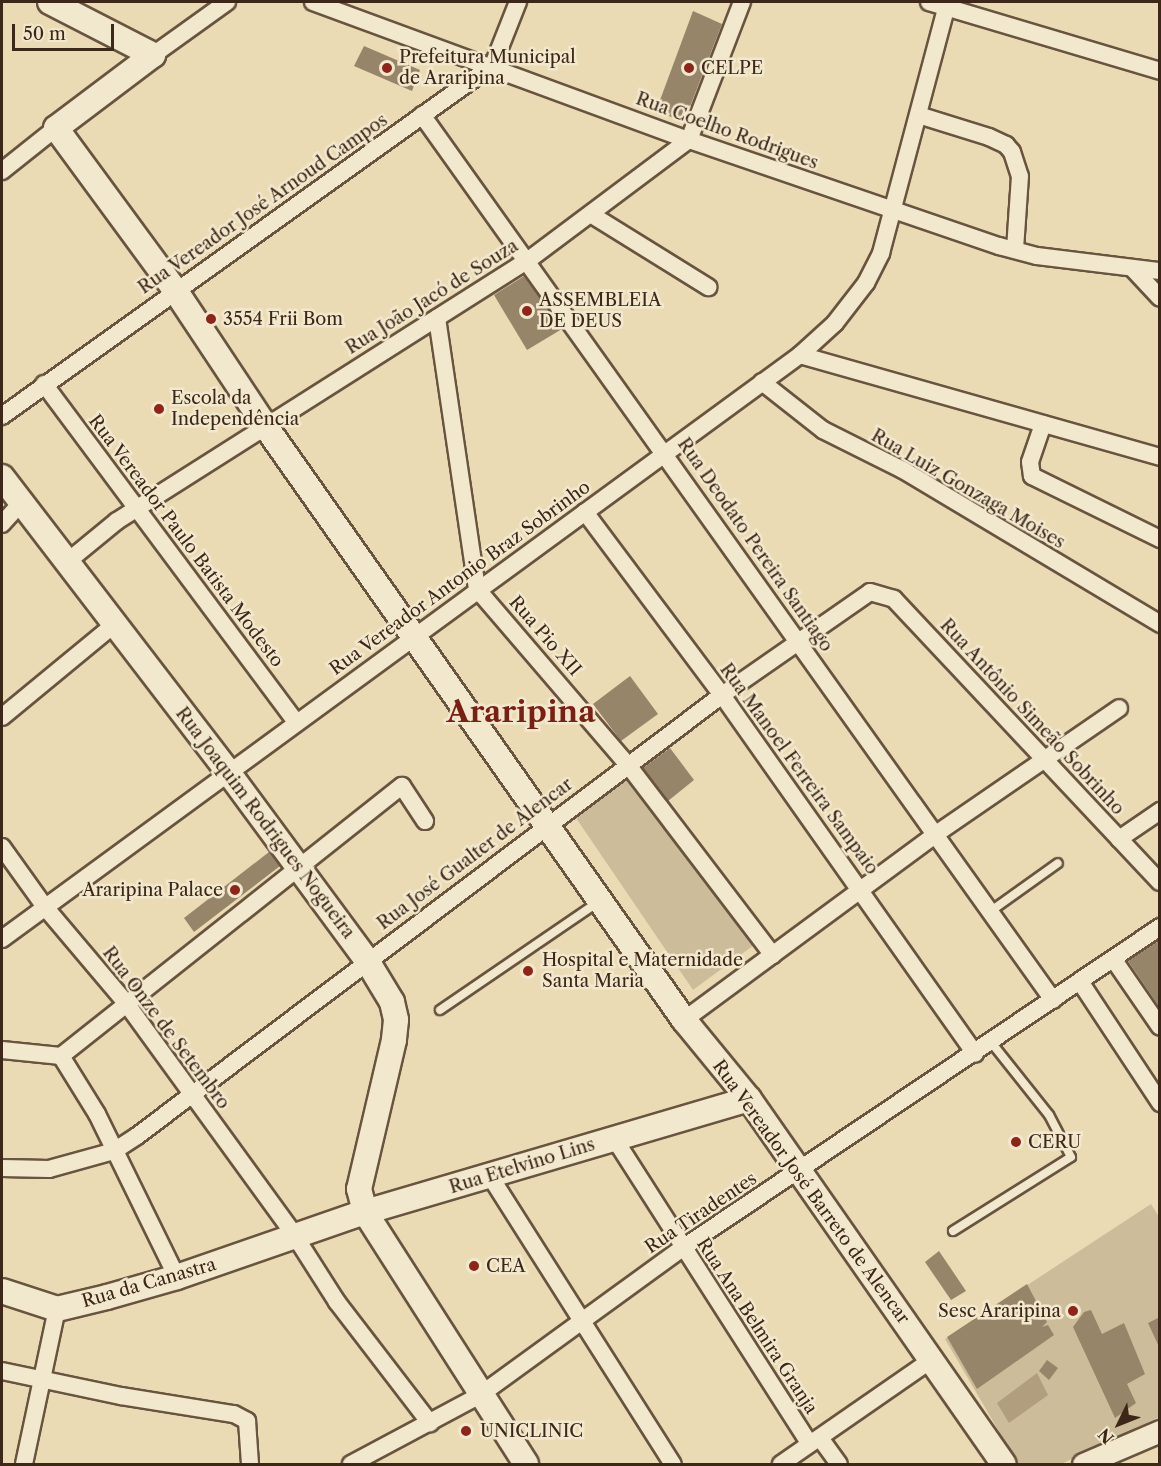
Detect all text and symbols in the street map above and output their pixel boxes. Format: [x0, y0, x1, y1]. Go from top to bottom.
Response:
scale bar [15, 12, 117, 50]
text: 50 m [23, 23, 66, 45]
place label: Prefeitura Municipal de Araripina [399, 47, 576, 90]
place label: CELPE [701, 57, 763, 79]
marker: Prefeitura Municipal de Araripina [380, 61, 394, 75]
marker: CELPE [682, 61, 696, 75]
street label: Rua Coelho Rodrigues [633, 88, 821, 174]
street label: Rua Vereador José Arnoud Campos [133, 109, 393, 299]
street label: Rua João Jacó de Souza [342, 235, 522, 359]
place label: ASSEMBLEIA DE DEUS [539, 290, 661, 332]
marker: ASSEMBLEIA DE DEUS [520, 304, 534, 318]
place label: 3554 Frii Bom [223, 308, 343, 330]
marker: 3554 Frii Bom [204, 312, 218, 326]
place label: Escola da Independência [171, 388, 299, 430]
marker: Escola da Independência [152, 402, 166, 416]
street label: Rua Vereador Paulo Batista Modesto [84, 410, 288, 672]
street label: Rua Luiz Gonzaga Moises [867, 425, 1069, 553]
street label: Rua Deodato Pereira Santiago [673, 434, 837, 656]
street label: Rua Vereador Antonio Braz Sobrinho [325, 476, 595, 680]
street label: Rua Pio XII [504, 591, 586, 681]
street label: Rua Antônio Simeão Sobrinho [935, 614, 1129, 820]
street label: Rua Manoel Ferreira Sampaio [715, 659, 883, 879]
district label: Araripina [446, 694, 596, 730]
street label: Rua Joaquim Rodrigues Nogueira [171, 703, 359, 943]
street label: Rua José Gualter de Alencar [373, 773, 577, 935]
place label: Araripina Palace [82, 879, 223, 901]
marker: Araripina Palace [228, 883, 242, 897]
street label: Rua Onze de Setembro [98, 942, 234, 1114]
place label: Hospital e Maternidade Santa Maria [542, 950, 743, 992]
marker: Hospital e Maternidade Santa Maria [519, 962, 537, 980]
street label: Rua Vereador José Barreto de Alencar [707, 1055, 915, 1329]
place label: CERU [1028, 1131, 1081, 1153]
street label: Rua Etelvino Lins [447, 1134, 597, 1198]
marker: CERU [1009, 1135, 1023, 1149]
street label: Rua Tiradentes [641, 1167, 761, 1259]
street label: Rua Ana Belmira Granja [692, 1233, 822, 1419]
street label: Rua da Canastra [79, 1253, 219, 1313]
place label: CEA [486, 1255, 526, 1277]
marker: CEA [467, 1259, 481, 1273]
place label: Sesc Araripina [937, 1300, 1061, 1322]
marker: Sesc Araripina [1066, 1304, 1080, 1318]
north arrow [1089, 1394, 1149, 1454]
place label: UNICLINIC [480, 1420, 583, 1442]
marker: UNICLINIC [457, 1422, 475, 1440]
text: N [1094, 1424, 1118, 1448]

